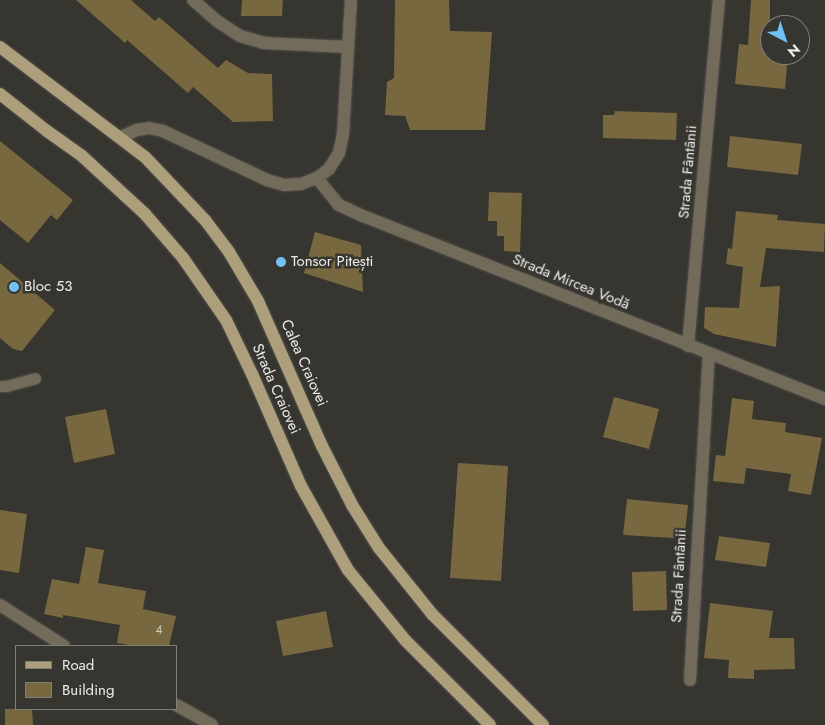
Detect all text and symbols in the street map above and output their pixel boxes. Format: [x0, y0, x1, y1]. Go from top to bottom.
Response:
north arrow [760, 15, 810, 65]
text: N [783, 39, 805, 62]
street label: Strada Fântânii [675, 125, 701, 219]
street label: Strada Mircea Vodă [510, 250, 632, 314]
place label: Tonsor Pitești [291, 253, 373, 271]
marker: Tonsor Pitești [275, 256, 287, 268]
place label: Bloc 53 [24, 278, 72, 296]
marker: Bloc 53 [8, 281, 20, 293]
street label: Calea Craiovei [277, 317, 331, 409]
street label: Strada Craiovei [248, 341, 304, 437]
street label: Strada Fântânii [668, 529, 690, 623]
house number: 4 [156, 624, 162, 638]
legend [15, 645, 178, 710]
text: Road [62, 654, 94, 676]
text: Building [62, 679, 114, 701]

